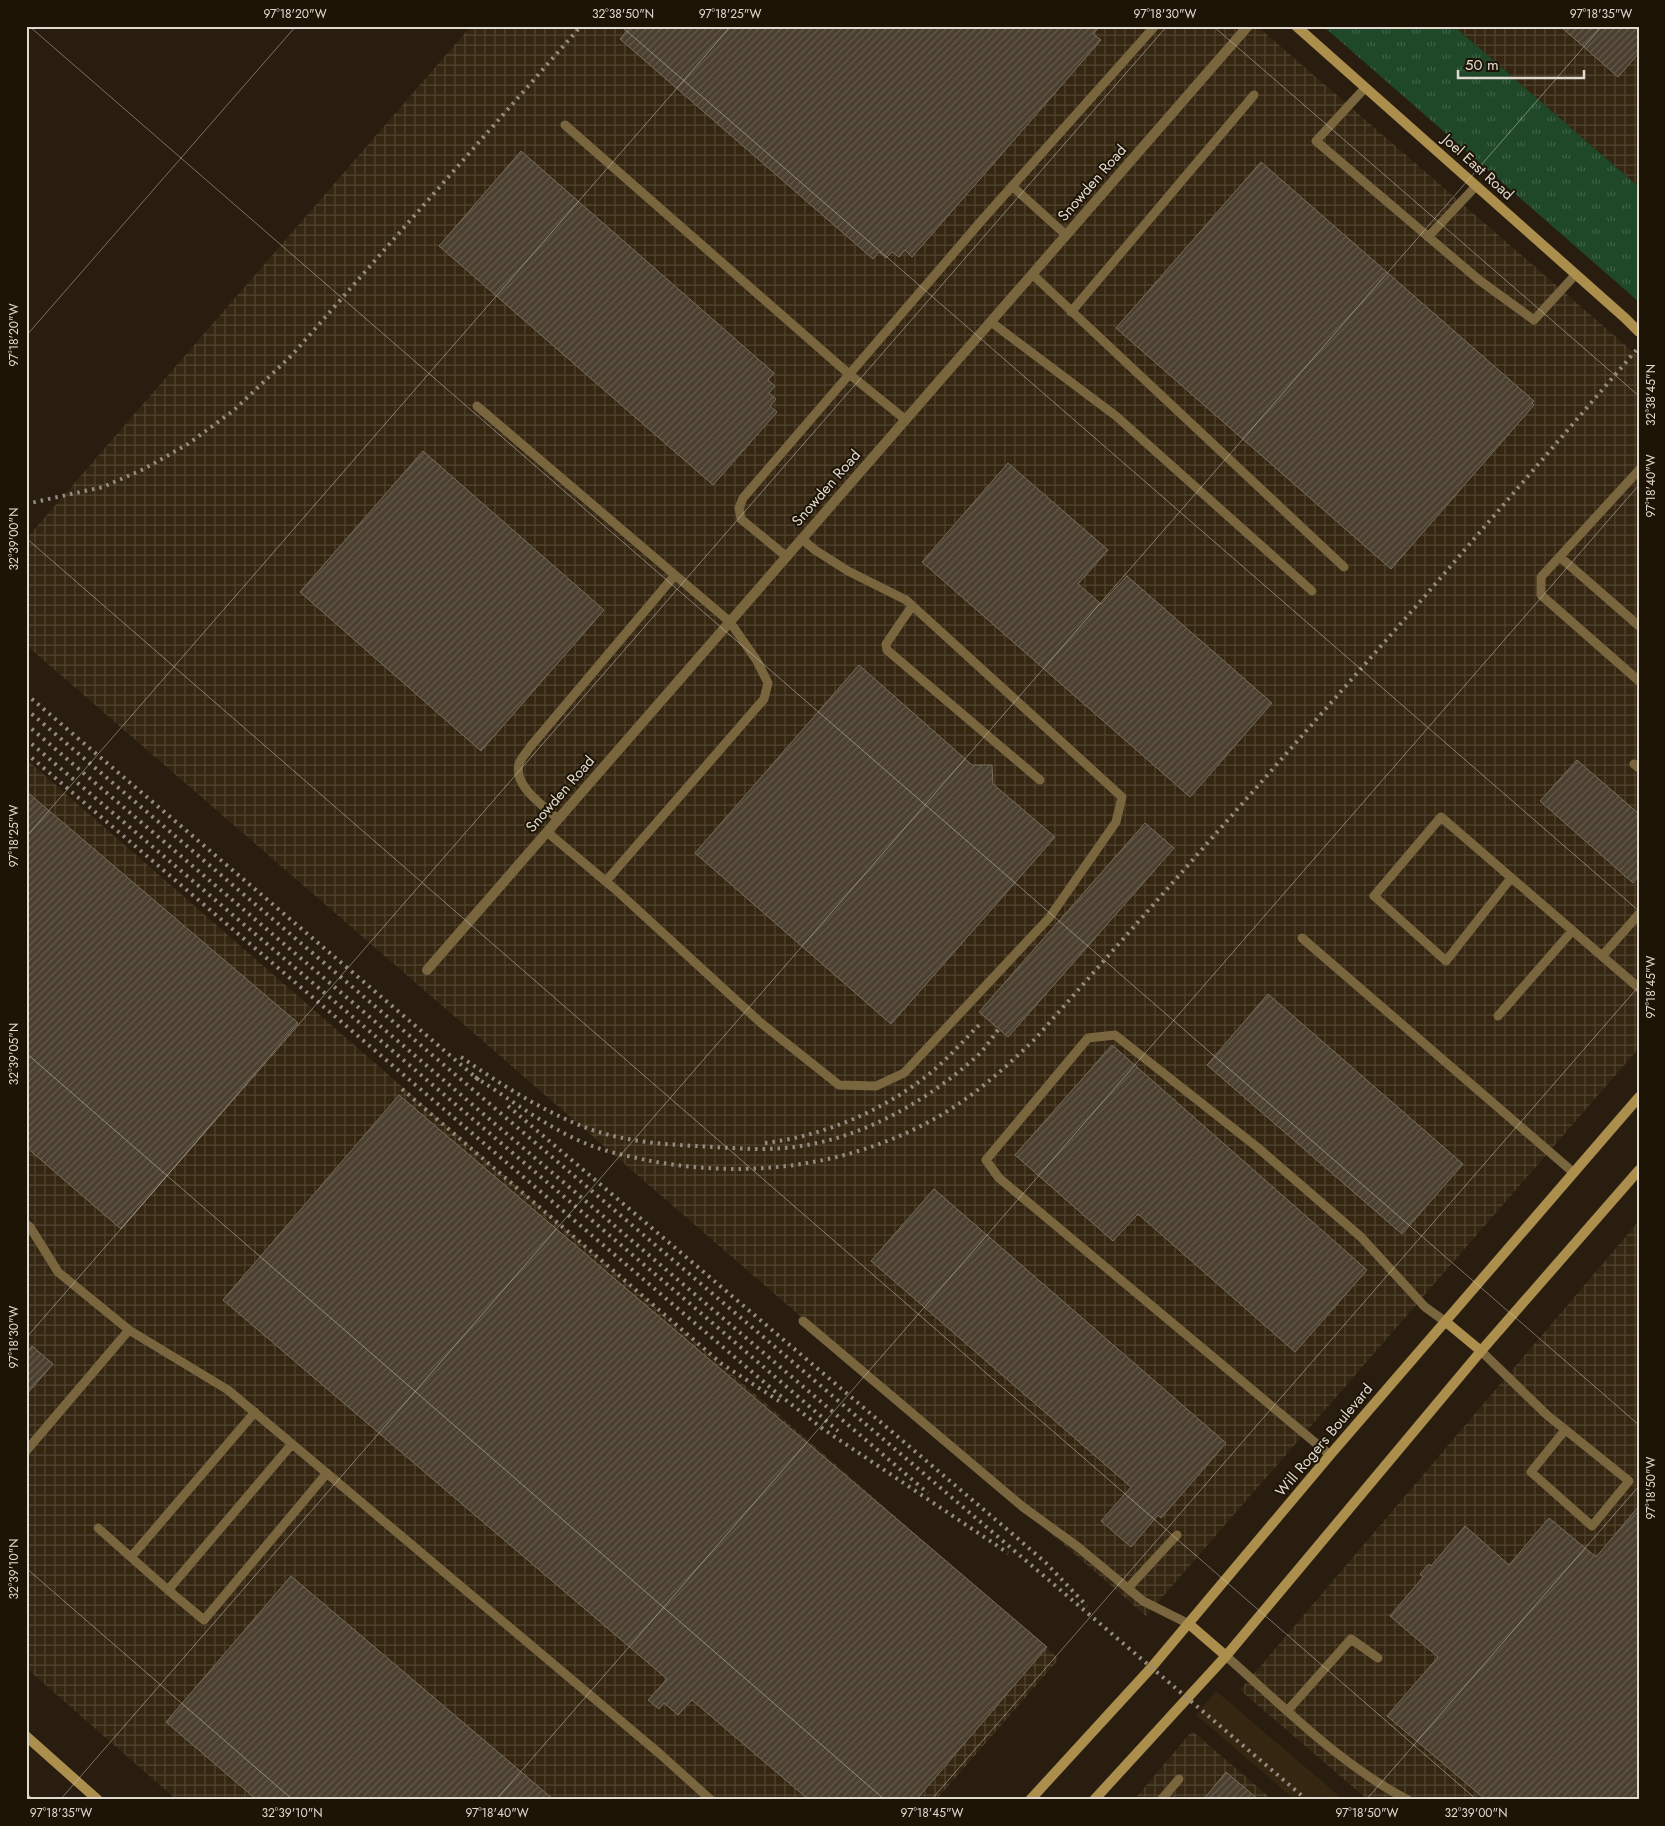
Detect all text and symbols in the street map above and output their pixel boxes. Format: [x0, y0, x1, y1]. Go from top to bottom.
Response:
text: 97°18'20"W [263, 5, 327, 23]
text: 32°38'50"N [592, 5, 654, 23]
text: 97°18'25"W [699, 5, 761, 23]
text: 97°18'30"W [1134, 5, 1197, 23]
text: 97°18'35"W [1570, 5, 1632, 23]
scale bar [1458, 48, 1584, 80]
text: 50 m [1465, 54, 1499, 76]
street label: Joel East Road [1436, 128, 1519, 205]
street label: Snowden Road [1052, 140, 1132, 226]
text: 97°18'20"W [5, 303, 23, 367]
text: 32°38'45"N [1642, 364, 1660, 426]
street label: Snowden Road [786, 445, 866, 531]
text: 97°18'40"W [1642, 454, 1660, 518]
text: 32°39'00"N [5, 508, 23, 570]
street label: Snowden Road [520, 751, 600, 837]
text: 97°18'25"W [5, 805, 23, 867]
text: 97°18'45"W [1642, 955, 1660, 1018]
text: 32°39'05"N [5, 1023, 23, 1085]
text: 97°18'30"W [5, 1305, 23, 1368]
street label: Will Rogers Boulevard [1270, 1379, 1378, 1501]
text: 97°18'50"W [1642, 1456, 1660, 1520]
text: 32°39'10"N [5, 1538, 23, 1600]
text: 97°18'35"W [30, 1804, 92, 1822]
text: 32°39'10"N [261, 1804, 323, 1822]
text: 97°18'40"W [465, 1804, 529, 1822]
text: 97°18'45"W [901, 1804, 964, 1822]
text: 97°18'50"W [1336, 1804, 1399, 1822]
text: 32°39'00"N [1445, 1804, 1507, 1822]

